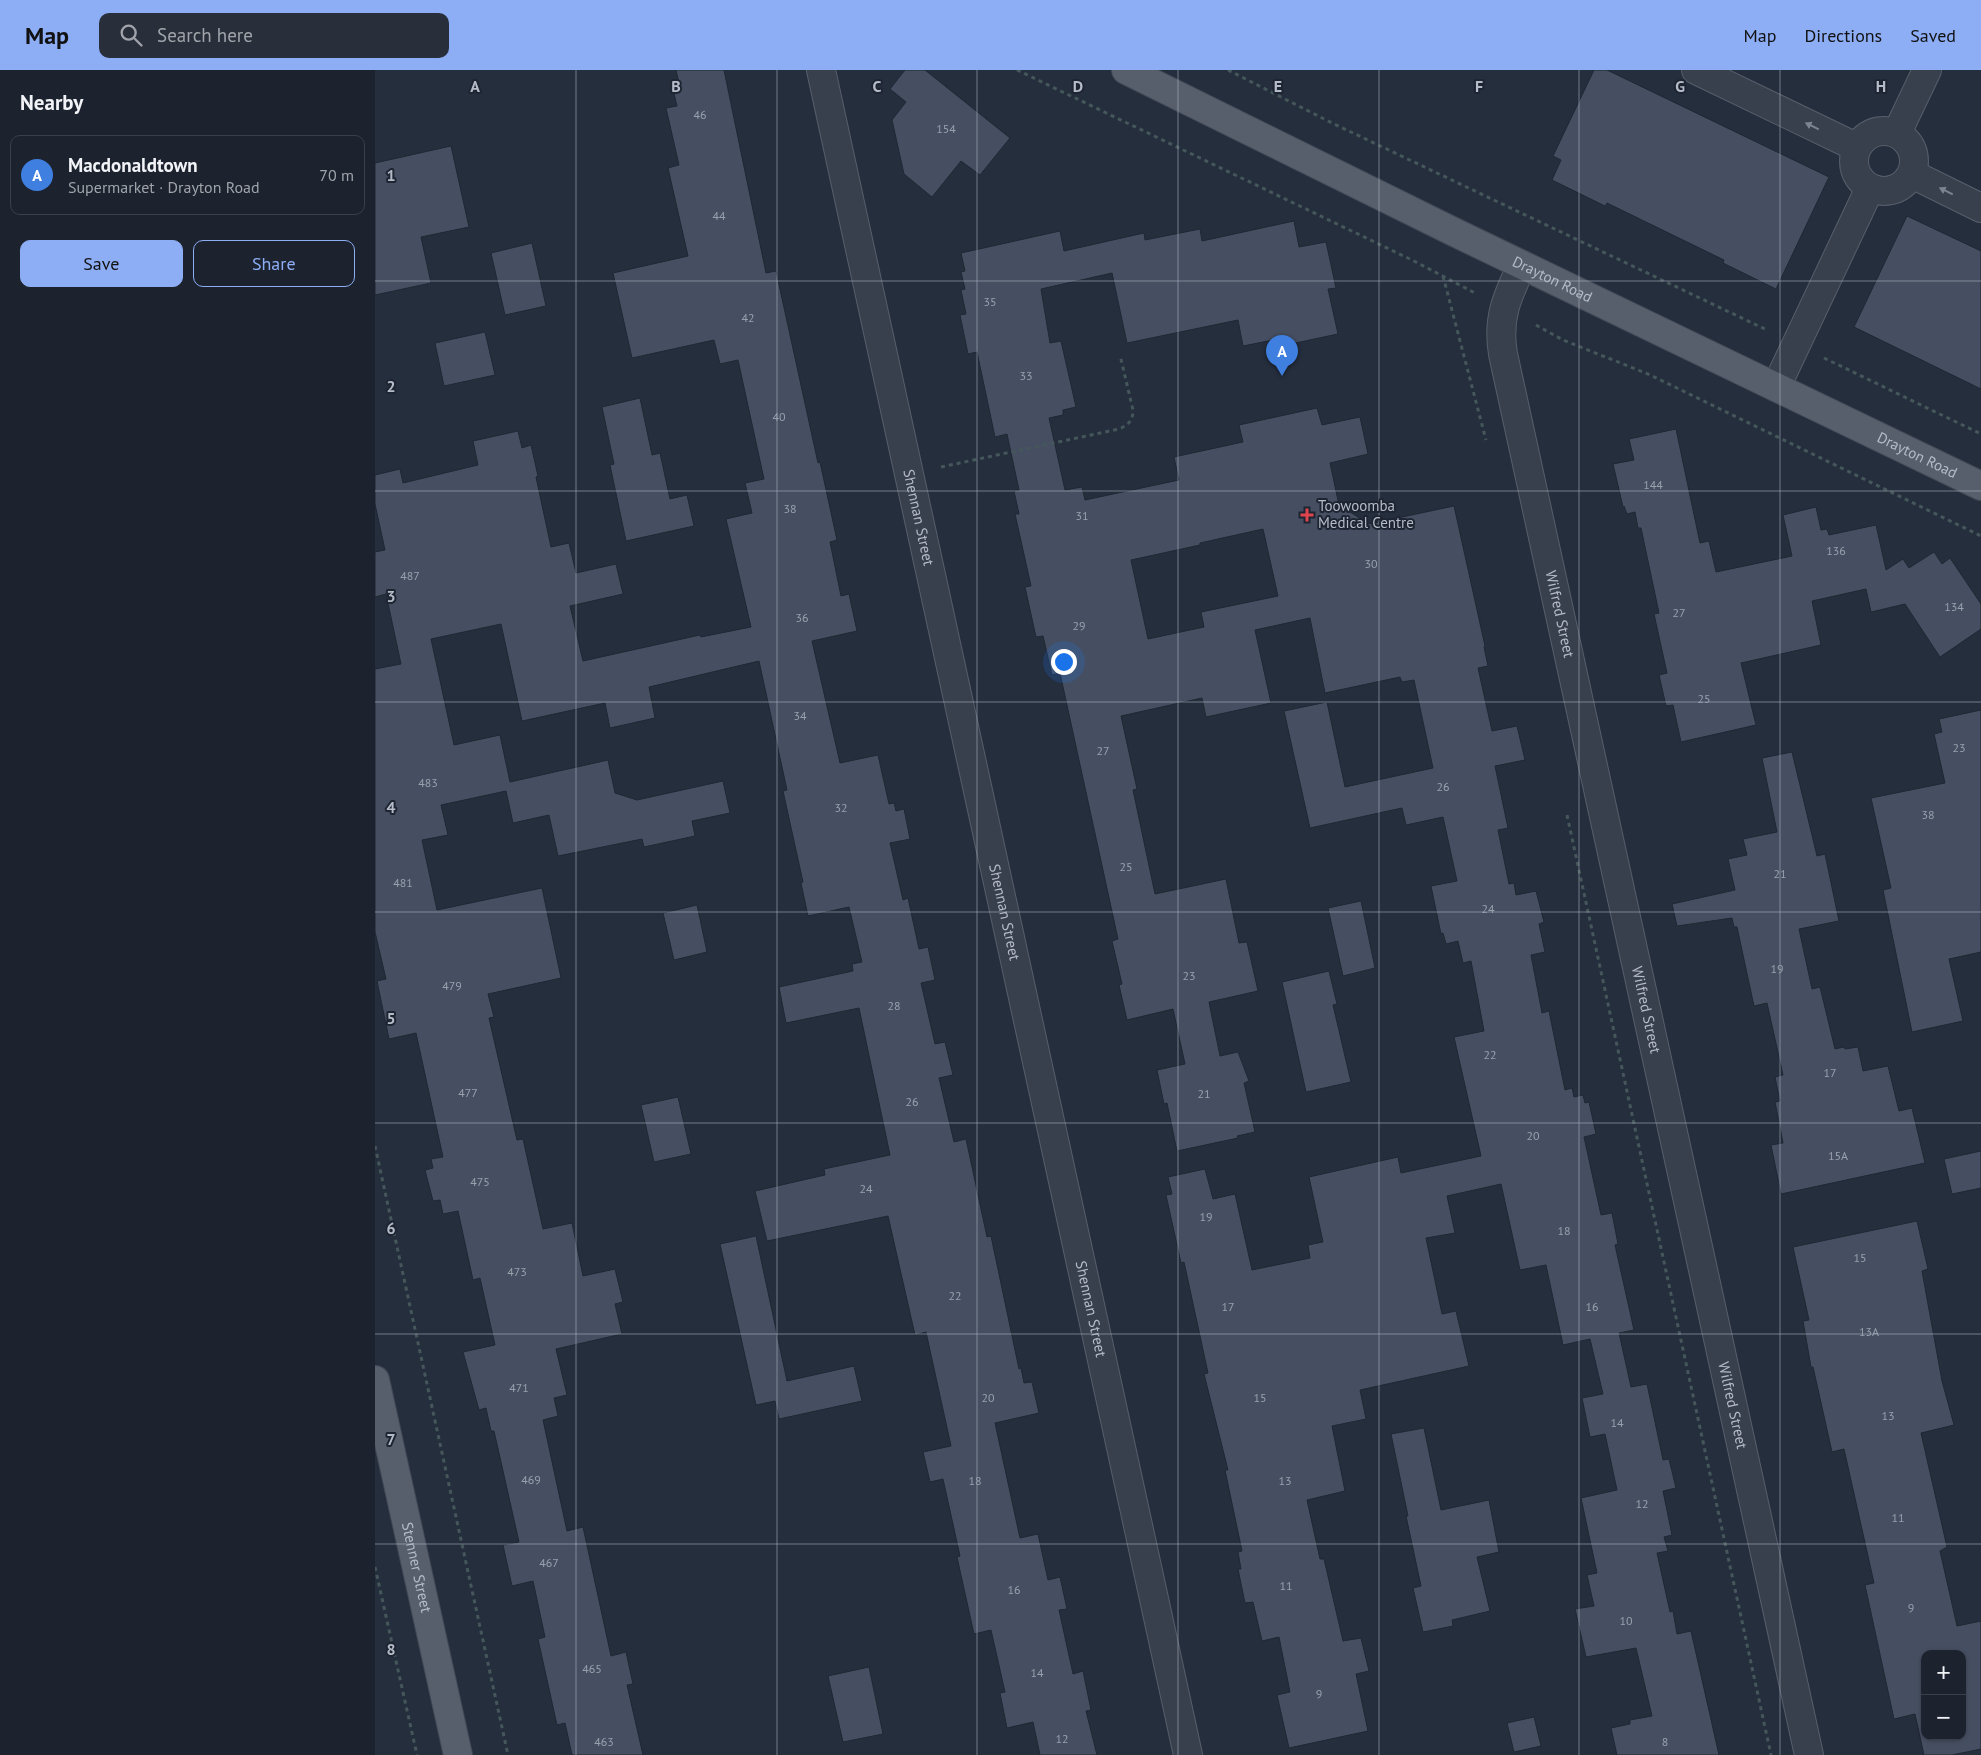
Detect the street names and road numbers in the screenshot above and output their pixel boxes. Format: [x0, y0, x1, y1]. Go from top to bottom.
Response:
street label: Drayton Road [1510, 252, 1596, 306]
street label: Drayton Road [1874, 427, 1960, 482]
street label: Shennan Street [899, 467, 939, 567]
street label: Wilfred Street [1542, 569, 1579, 659]
street label: Shennan Street [985, 862, 1025, 962]
street label: Wilfred Street [1628, 964, 1665, 1055]
street label: Shennan Street [1072, 1259, 1111, 1359]
street label: Wilfred Street [1714, 1360, 1752, 1451]
street label: Stenner Street [398, 1520, 436, 1614]

